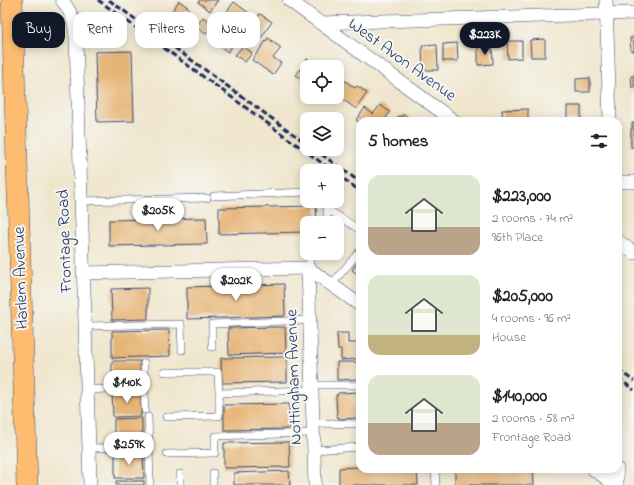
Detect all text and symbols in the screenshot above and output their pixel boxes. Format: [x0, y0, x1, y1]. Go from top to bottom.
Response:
chip: Buy [12, 12, 65, 48]
chip: Rent [73, 12, 127, 48]
chip: Filters [135, 12, 199, 48]
chip: New [207, 12, 260, 48]
street label: West Avon Avenue [343, 12, 462, 108]
pin: $223K [457, 22, 513, 56]
text: $223K [469, 25, 501, 44]
map controls [300, 60, 344, 260]
button: locate [300, 60, 344, 104]
button: layers [300, 112, 344, 156]
text: 5 homes [368, 129, 428, 154]
icon: filters [588, 130, 610, 152]
button: + [300, 164, 344, 208]
text: $223,000 [492, 184, 551, 209]
street label: Frontage Road [51, 188, 81, 294]
icon: home [400, 191, 448, 239]
pin: $205K [130, 198, 186, 232]
text: $205K [141, 201, 175, 220]
text: 2 rooms · 74 m² [492, 209, 573, 228]
button: − [300, 216, 344, 260]
street label: Harlem Avenue [7, 226, 35, 330]
text: 96th Place [492, 228, 543, 247]
pin: $202K [208, 268, 264, 302]
text: $202K [220, 271, 252, 290]
text: $205,000 [492, 284, 553, 309]
icon: home [400, 291, 448, 339]
street label: Nottingham Avenue [279, 308, 311, 445]
text: 4 rooms · 96 m² [492, 309, 571, 328]
text: House [492, 328, 526, 347]
pin: $140K [99, 370, 155, 404]
text: $140K [112, 373, 142, 392]
text: $140,000 [492, 384, 547, 409]
icon: home [400, 391, 448, 439]
text: 2 rooms · 58 m² [492, 409, 575, 428]
text: Frontage Road [492, 428, 571, 447]
pin: $259K [101, 432, 157, 466]
text: $259K [113, 435, 145, 454]

